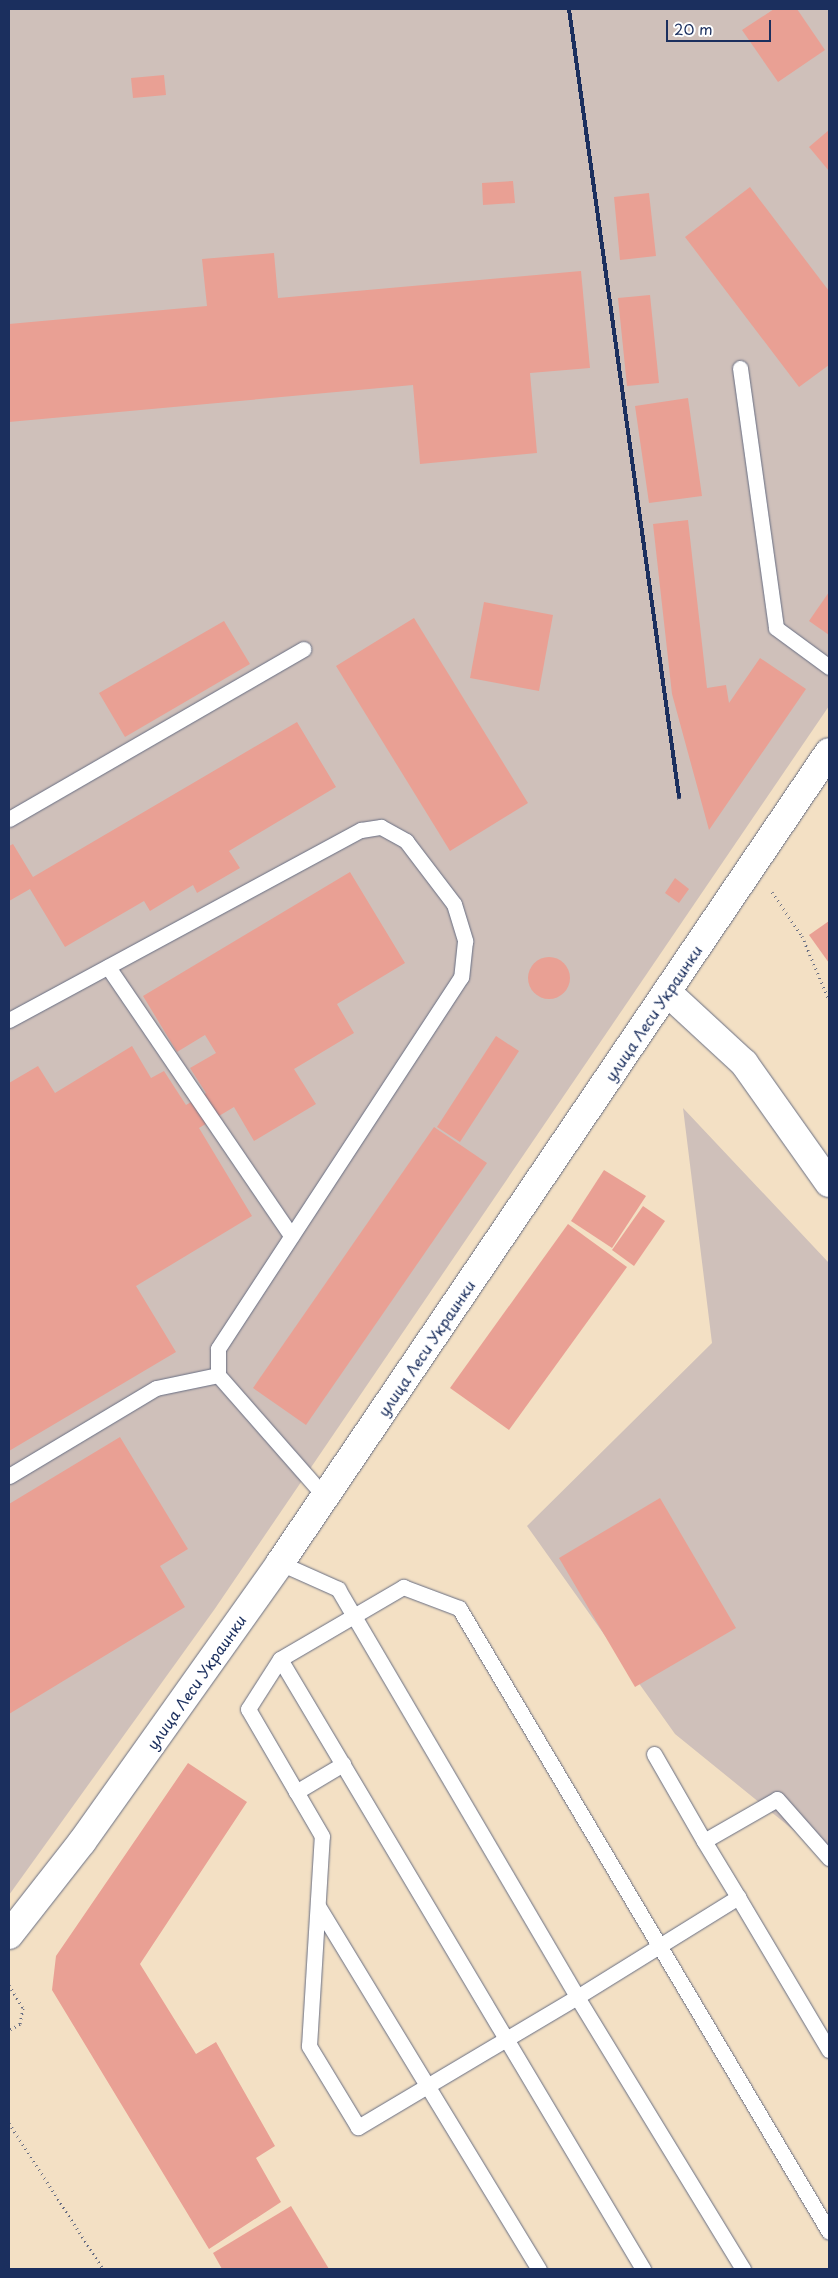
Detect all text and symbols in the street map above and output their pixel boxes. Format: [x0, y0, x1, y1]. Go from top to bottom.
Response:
scale bar [668, 10, 773, 42]
text: 20 m [674, 17, 713, 40]
street label: улица Леси Украинки [600, 941, 706, 1085]
street label: улица Леси Украинки [373, 1276, 479, 1420]
street label: улица Леси Украинки [142, 1610, 250, 1754]

